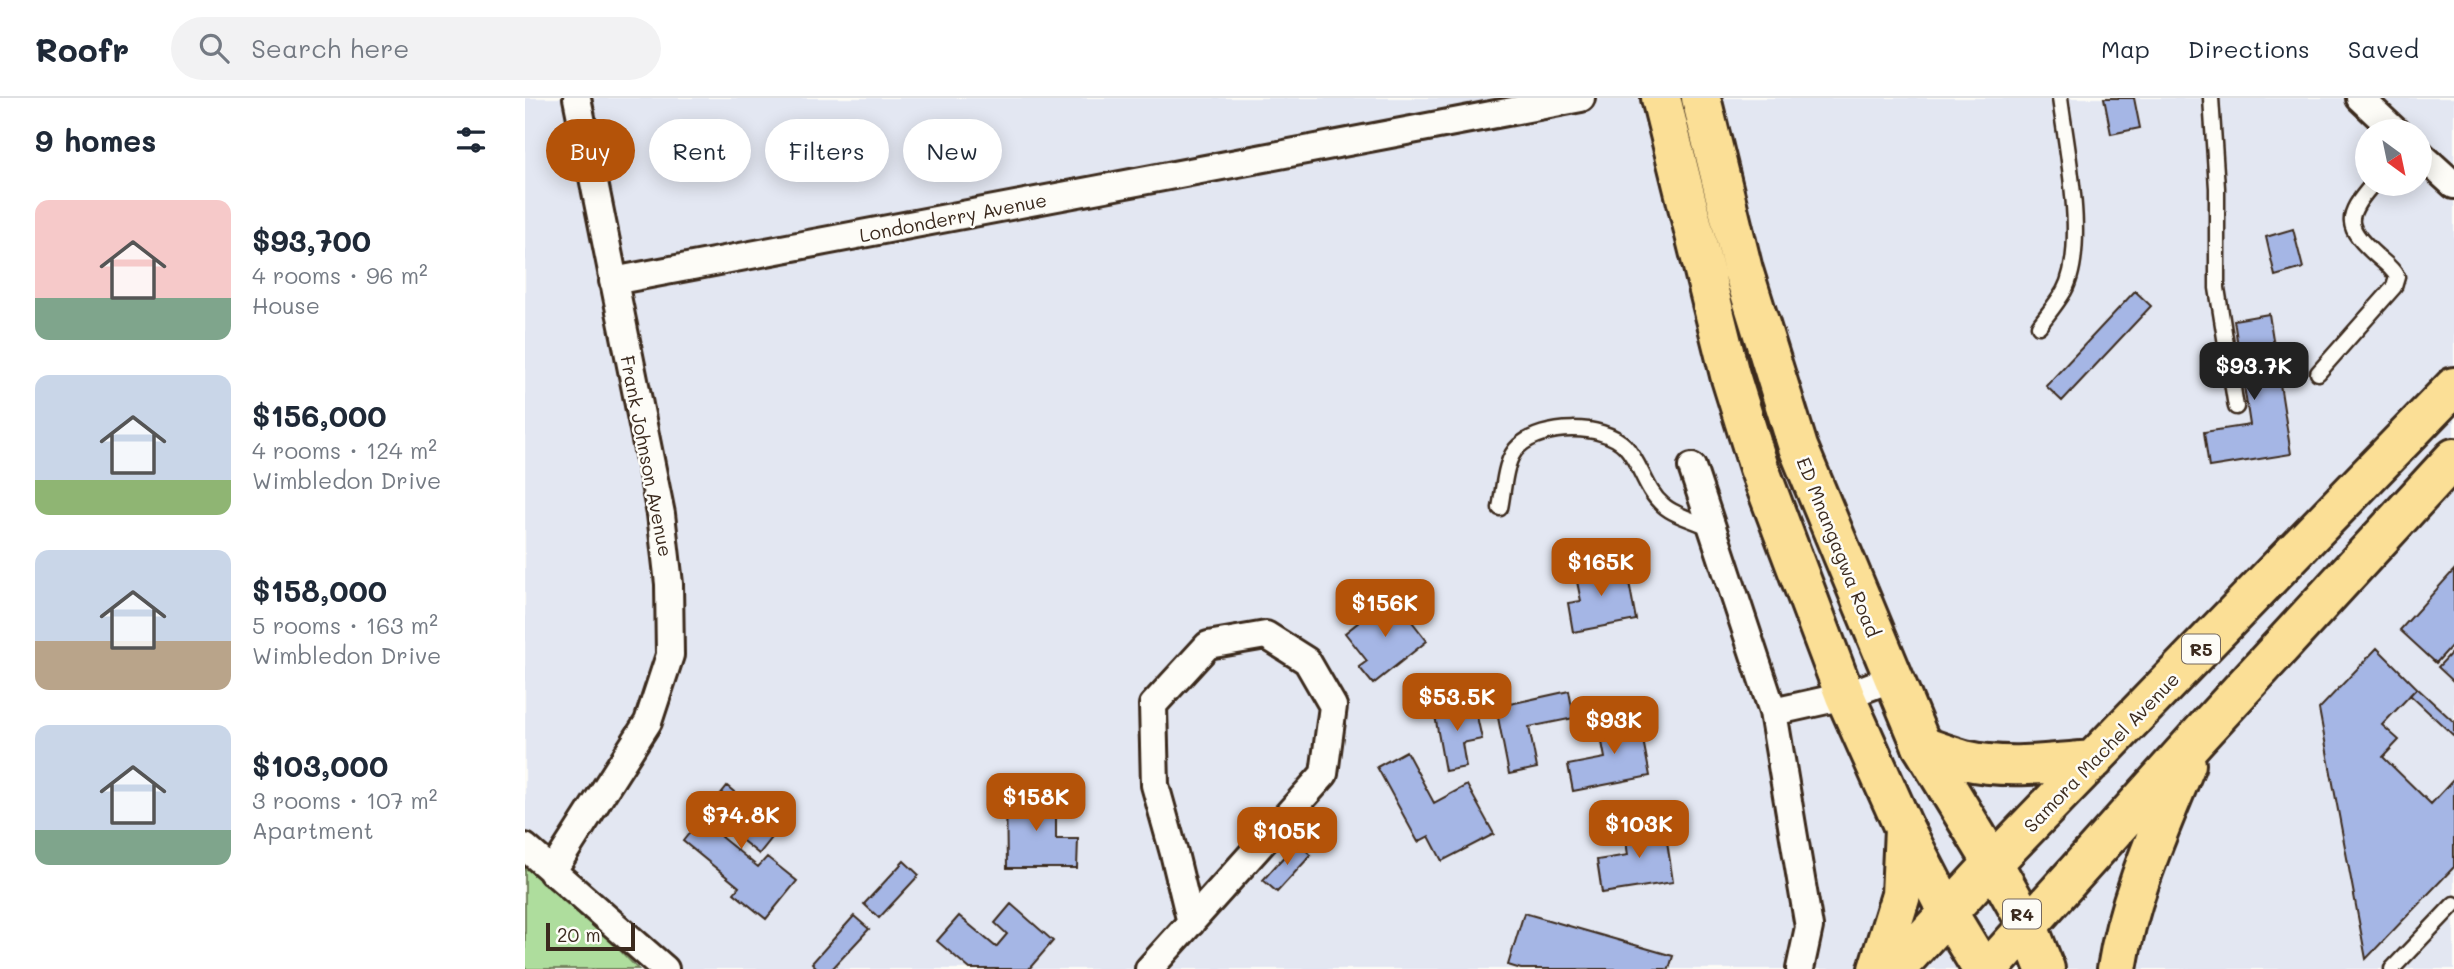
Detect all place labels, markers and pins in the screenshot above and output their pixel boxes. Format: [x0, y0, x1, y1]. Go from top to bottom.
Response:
pin: $93.7K [2197, 342, 2311, 402]
pin: $165K [1552, 538, 1650, 598]
pin: $156K [1336, 580, 1434, 639]
pin: $53.5K [1400, 674, 1514, 733]
pin: $93K [1573, 696, 1655, 756]
pin: $158K [987, 774, 1085, 833]
pin: $74.8K [684, 792, 798, 851]
pin: $103K [1590, 800, 1688, 860]
pin: $105K [1238, 808, 1336, 867]

